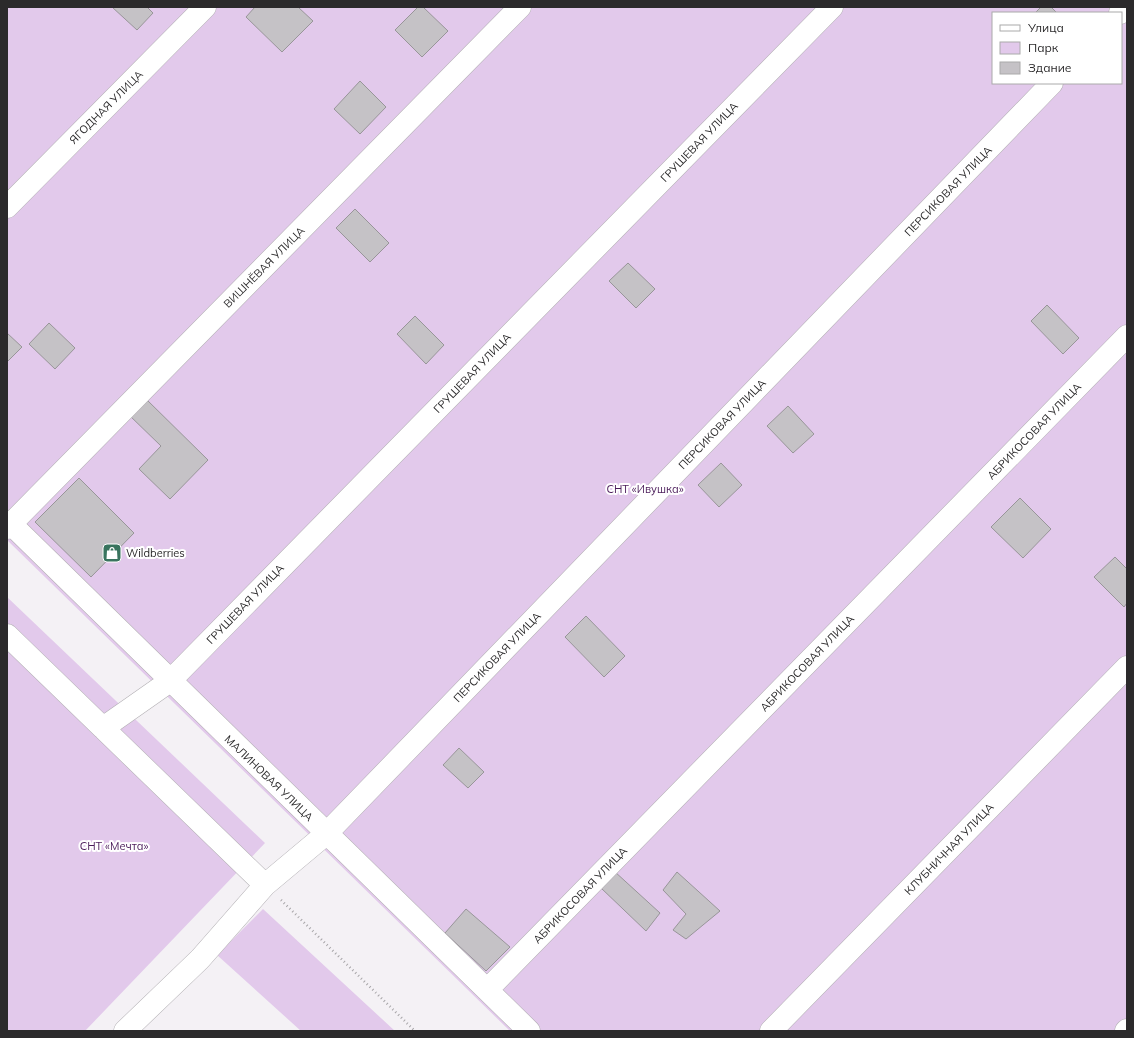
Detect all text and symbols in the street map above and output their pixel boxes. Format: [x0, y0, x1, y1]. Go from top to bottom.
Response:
legend [992, 12, 1122, 84]
text: Улица [1027, 20, 1064, 35]
text: Парк [1028, 40, 1059, 55]
text: Здание [1028, 60, 1072, 75]
street label: ЯГОДНАЯ УЛИЦА [66, 67, 146, 147]
street label: ГРУШЕВАЯ УЛИЦА [657, 99, 741, 185]
street label: ПЕРСИКОВАЯ УЛИЦА [901, 143, 995, 239]
street label: ВИШНЁВАЯ УЛИЦА [220, 223, 308, 311]
street label: ГРУШЕВАЯ УЛИЦА [430, 330, 514, 416]
street label: ПЕРСИКОВАЯ УЛИЦА [675, 376, 769, 472]
street label: АБРИКОСОВАЯ УЛИЦА [984, 380, 1084, 482]
park label: СНТ «Ивушка» [606, 482, 684, 496]
shop icon: Wildberries [101, 542, 123, 564]
place label: Wildberries [126, 546, 185, 560]
street label: ГРУШЕВАЯ УЛИЦА [203, 561, 287, 647]
street label: ПЕРСИКОВАЯ УЛИЦА [450, 609, 544, 705]
street label: АБРИКОСОВАЯ УЛИЦА [757, 612, 857, 714]
street label: МАЛИНОВАЯ УЛИЦА [222, 732, 316, 824]
street label: КЛУБНИЧНАЯ УЛИЦА [901, 800, 997, 898]
park label: СНТ «Мечта» [80, 839, 148, 853]
street label: АБРИКОСОВАЯ УЛИЦА [530, 844, 630, 946]

